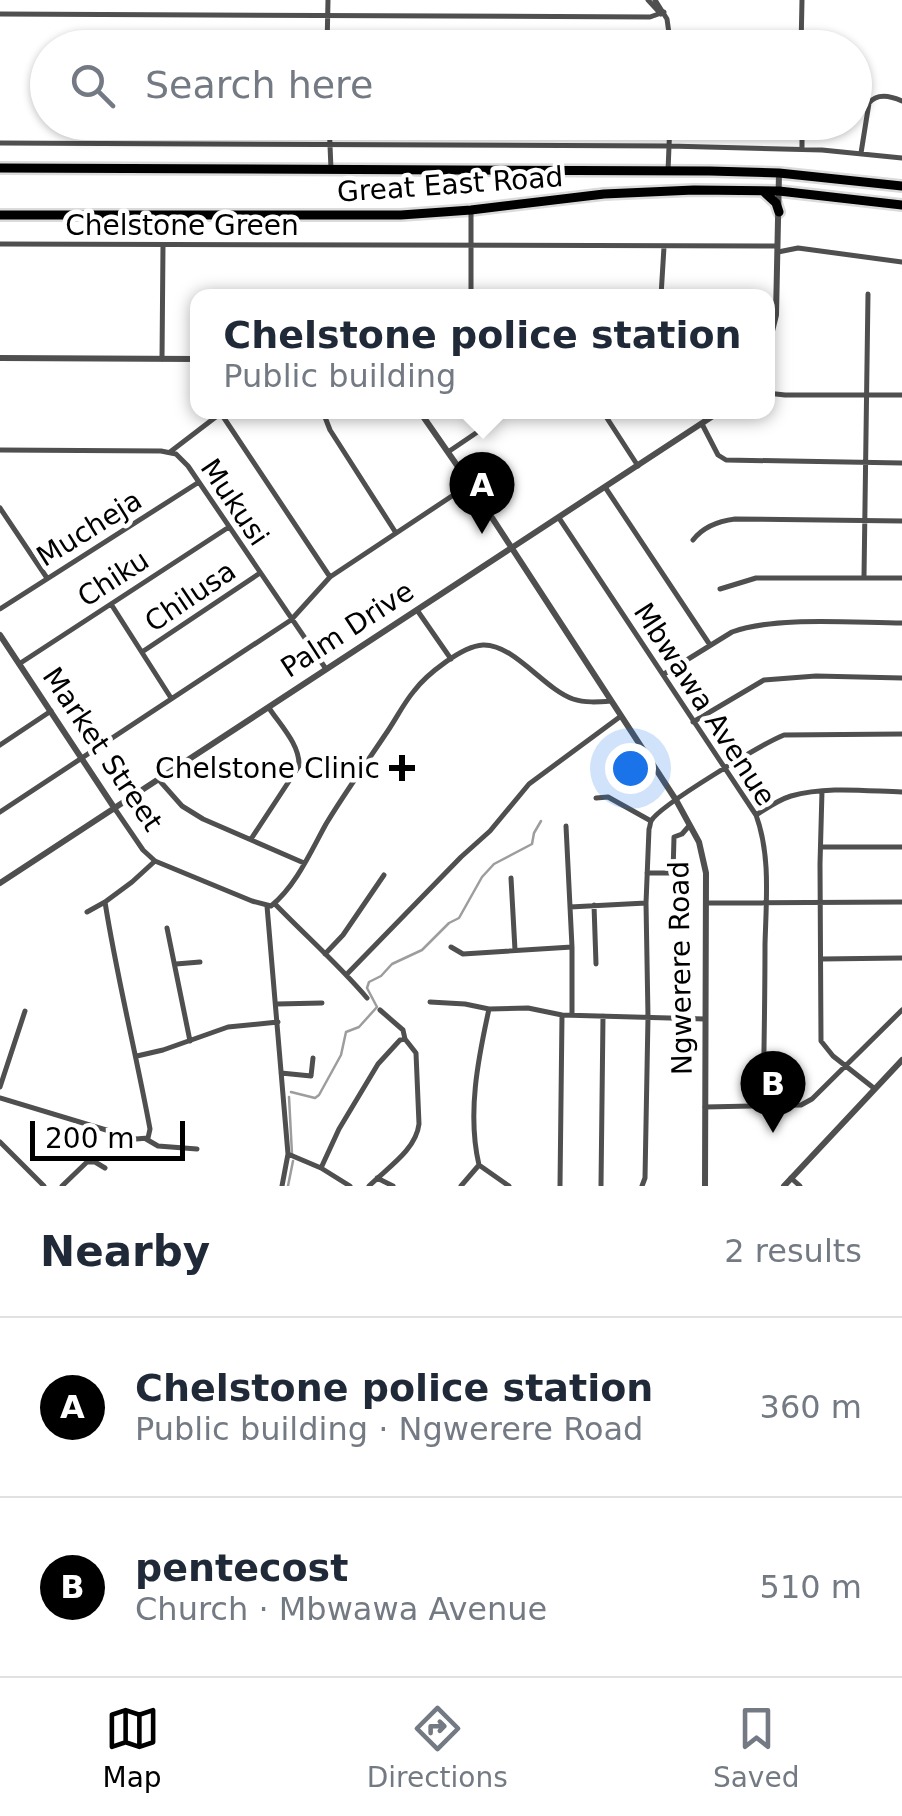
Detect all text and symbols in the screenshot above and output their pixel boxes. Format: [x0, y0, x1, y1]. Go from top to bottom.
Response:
search box [30, 30, 872, 140]
icon: search [65, 58, 120, 113]
text: Search here [145, 63, 373, 107]
street label: Great East Road [336, 160, 564, 209]
street label: Chelstone Green [65, 209, 299, 242]
popup [190, 289, 775, 419]
text: Chelstone police station [223, 313, 742, 357]
text: Public building [223, 357, 456, 395]
pin: A [450, 452, 514, 534]
street label: Mukusi [194, 453, 275, 552]
street label: Mucheja [31, 483, 148, 573]
street label: Chiku [71, 543, 155, 614]
street label: Chilusa [139, 554, 242, 639]
street label: Palm Drive [275, 574, 420, 684]
street label: Mbwawa Avenue [627, 597, 782, 812]
street label: Market Street [36, 661, 169, 837]
your location [605, 743, 656, 794]
place label: Chelstone Clinic [155, 752, 380, 785]
marker: Chelstone Clinic [389, 755, 415, 781]
street label: Ngwerere Road [662, 861, 699, 1075]
pin: B [740, 1050, 806, 1133]
scale bar [30, 1116, 185, 1160]
text: 200 m [45, 1122, 135, 1155]
text: Nearby [40, 1227, 210, 1276]
text: 2 results [724, 1232, 862, 1270]
text: Chelstone police station [135, 1366, 653, 1410]
text: A [60, 1388, 85, 1426]
text: 360 m [760, 1388, 862, 1426]
text: Public building · Ngwerere Road [135, 1410, 643, 1448]
text: pentecost [135, 1546, 348, 1590]
text: B [60, 1568, 85, 1606]
text: 510 m [760, 1568, 862, 1606]
text: Church · Mbwawa Avenue [135, 1590, 547, 1628]
tab: Map [103, 1701, 162, 1794]
tab: Directions [367, 1701, 508, 1794]
tab: Saved [713, 1701, 799, 1794]

